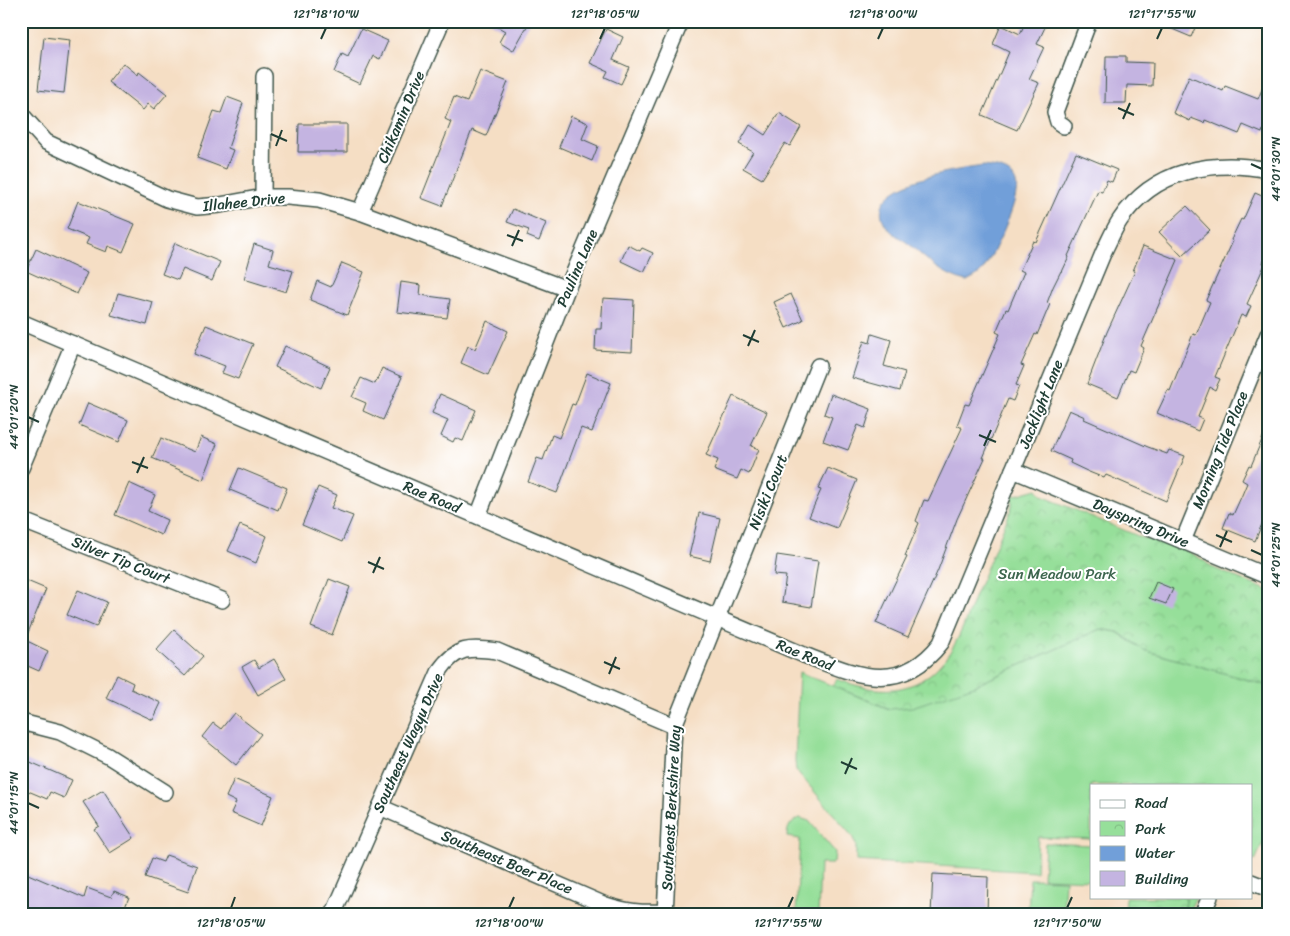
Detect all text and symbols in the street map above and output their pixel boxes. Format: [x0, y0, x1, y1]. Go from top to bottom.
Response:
text: 121°18'10"W [293, 3, 360, 25]
text: 121°18'05"W [571, 3, 640, 25]
text: 121°18'00"W [849, 3, 918, 25]
text: 121°17'55"W [1128, 3, 1197, 25]
street label: Chikamin Drive [370, 66, 432, 167]
text: 44°01'30"N [1265, 136, 1287, 201]
street label: Illahee Drive [201, 185, 287, 219]
street label: Paulina Lane [549, 225, 605, 311]
street label: Jacklight Lane [1011, 355, 1071, 453]
text: 44°01'20"N [3, 384, 25, 450]
street label: Morning Tide Place [1184, 387, 1256, 513]
street label: Nisiki Court [741, 450, 795, 534]
street label: Rae Road [399, 473, 466, 521]
street label: Dayspring Drive [1089, 491, 1194, 555]
text: 44°01'25"N [1265, 522, 1287, 587]
street label: Silver Tip Court [68, 528, 175, 592]
park label: Sun Meadow Park [998, 561, 1116, 587]
street label: Rae Road [772, 632, 839, 679]
street label: Southeast Wagyu Drive [365, 668, 451, 817]
street label: Southeast Berkshire Way [654, 724, 688, 891]
text: 44°01'15"N [3, 771, 25, 835]
legend [1090, 784, 1252, 898]
text: Road [1135, 790, 1168, 816]
text: Park [1135, 816, 1166, 842]
street label: Southeast Boer Place [437, 822, 577, 902]
text: Water [1135, 840, 1175, 866]
text: Building [1135, 866, 1189, 892]
text: 121°18'05"W [197, 912, 266, 934]
text: 121°18'00"W [475, 912, 544, 934]
text: 121°17'55"W [754, 912, 823, 934]
text: 121°17'50"W [1033, 912, 1102, 934]

